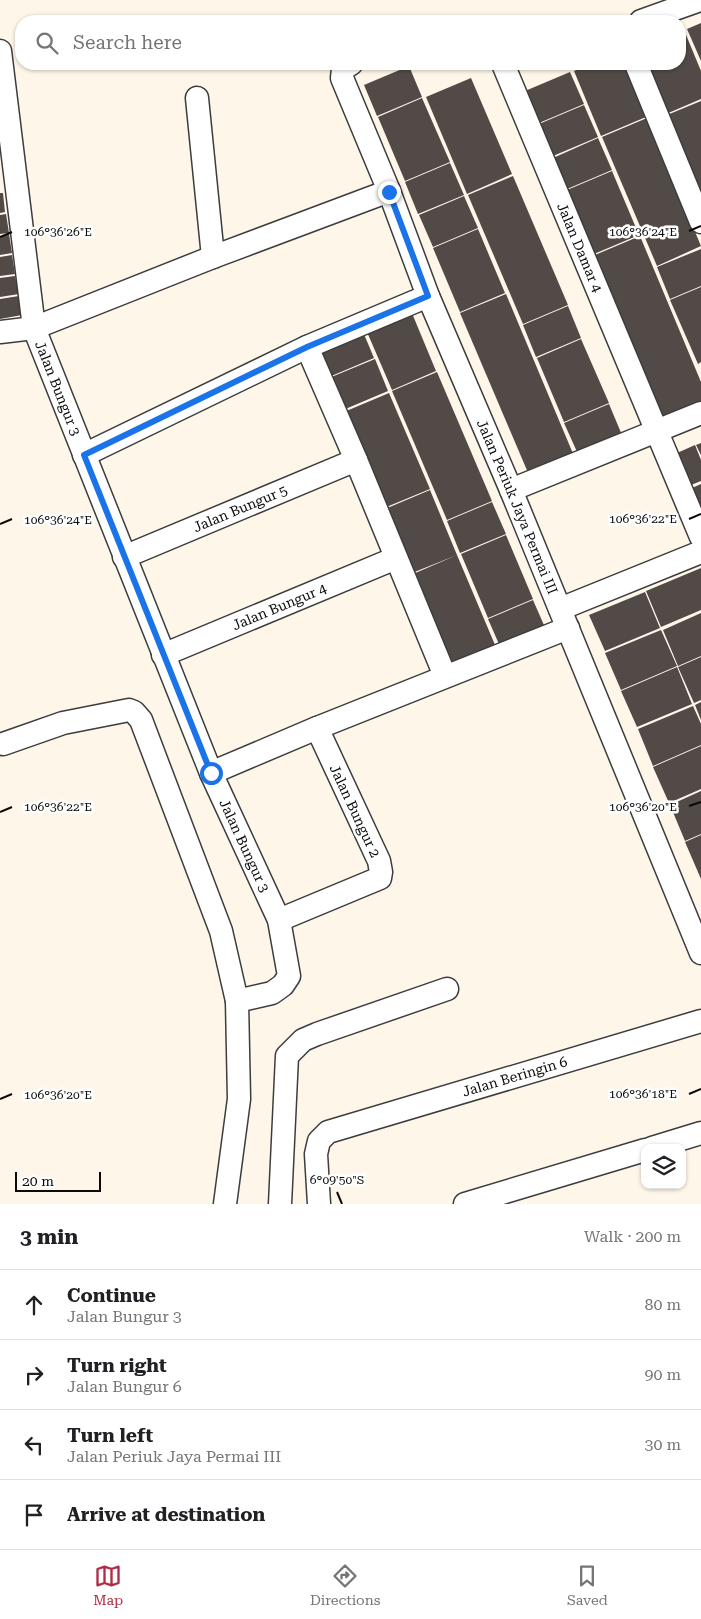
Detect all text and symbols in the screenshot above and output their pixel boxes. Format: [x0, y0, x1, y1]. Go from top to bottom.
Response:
search box [15, 15, 686, 70]
icon: search [33, 29, 61, 57]
text: Search here [73, 31, 182, 54]
route end [378, 181, 401, 204]
street label: Jalan Damar 4 [554, 200, 606, 295]
text: 106°36'26"E [24, 225, 92, 239]
text: 106°36'24"E [609, 225, 677, 239]
street label: Jalan Bungur 3 [32, 339, 84, 438]
street label: Jalan Periuk Jaya Permai III [474, 417, 561, 597]
street label: Jalan Bungur 5 [191, 482, 290, 535]
text: 106°36'22"E [609, 512, 677, 526]
text: 106°36'24"E [24, 513, 92, 527]
street label: Jalan Bungur 4 [230, 580, 329, 633]
route start [200, 762, 223, 785]
street label: Jalan Bungur 2 [327, 762, 384, 860]
street label: Jalan Bungur 3 [216, 797, 273, 895]
text: 106°36'22"E [24, 800, 92, 814]
text: 106°36'20"E [609, 800, 677, 814]
street label: Jalan Beringin 6 [460, 1053, 569, 1100]
text: 106°36'18"E [609, 1087, 677, 1101]
text: 106°36'20"E [24, 1088, 92, 1102]
map controls [641, 1144, 686, 1189]
button: layers [641, 1144, 686, 1189]
scale bar [15, 1169, 101, 1192]
text: 20 m [22, 1173, 54, 1189]
text: 6°09'50"S [310, 1173, 364, 1187]
text: 3 min [20, 1225, 78, 1249]
text: Walk · 200 m [584, 1227, 681, 1246]
text: Continue [67, 1284, 156, 1307]
icon: ahead [20, 1291, 48, 1319]
text: 80 m [644, 1295, 681, 1314]
text: Jalan Bungur 3 [67, 1307, 182, 1326]
text: Turn right [67, 1354, 167, 1377]
icon: right [20, 1361, 48, 1389]
text: 90 m [644, 1365, 681, 1384]
text: Jalan Bungur 6 [67, 1377, 182, 1396]
text: Turn left [67, 1424, 153, 1447]
icon: left [20, 1431, 48, 1459]
text: 30 m [644, 1435, 681, 1454]
text: Jalan Periuk Jaya Permai III [67, 1447, 281, 1466]
icon: arrive [20, 1501, 48, 1529]
text: Arrive at destination [67, 1503, 265, 1526]
tab: Map [93, 1562, 123, 1608]
tab: Directions [310, 1562, 380, 1608]
tab: Saved [567, 1562, 608, 1608]

